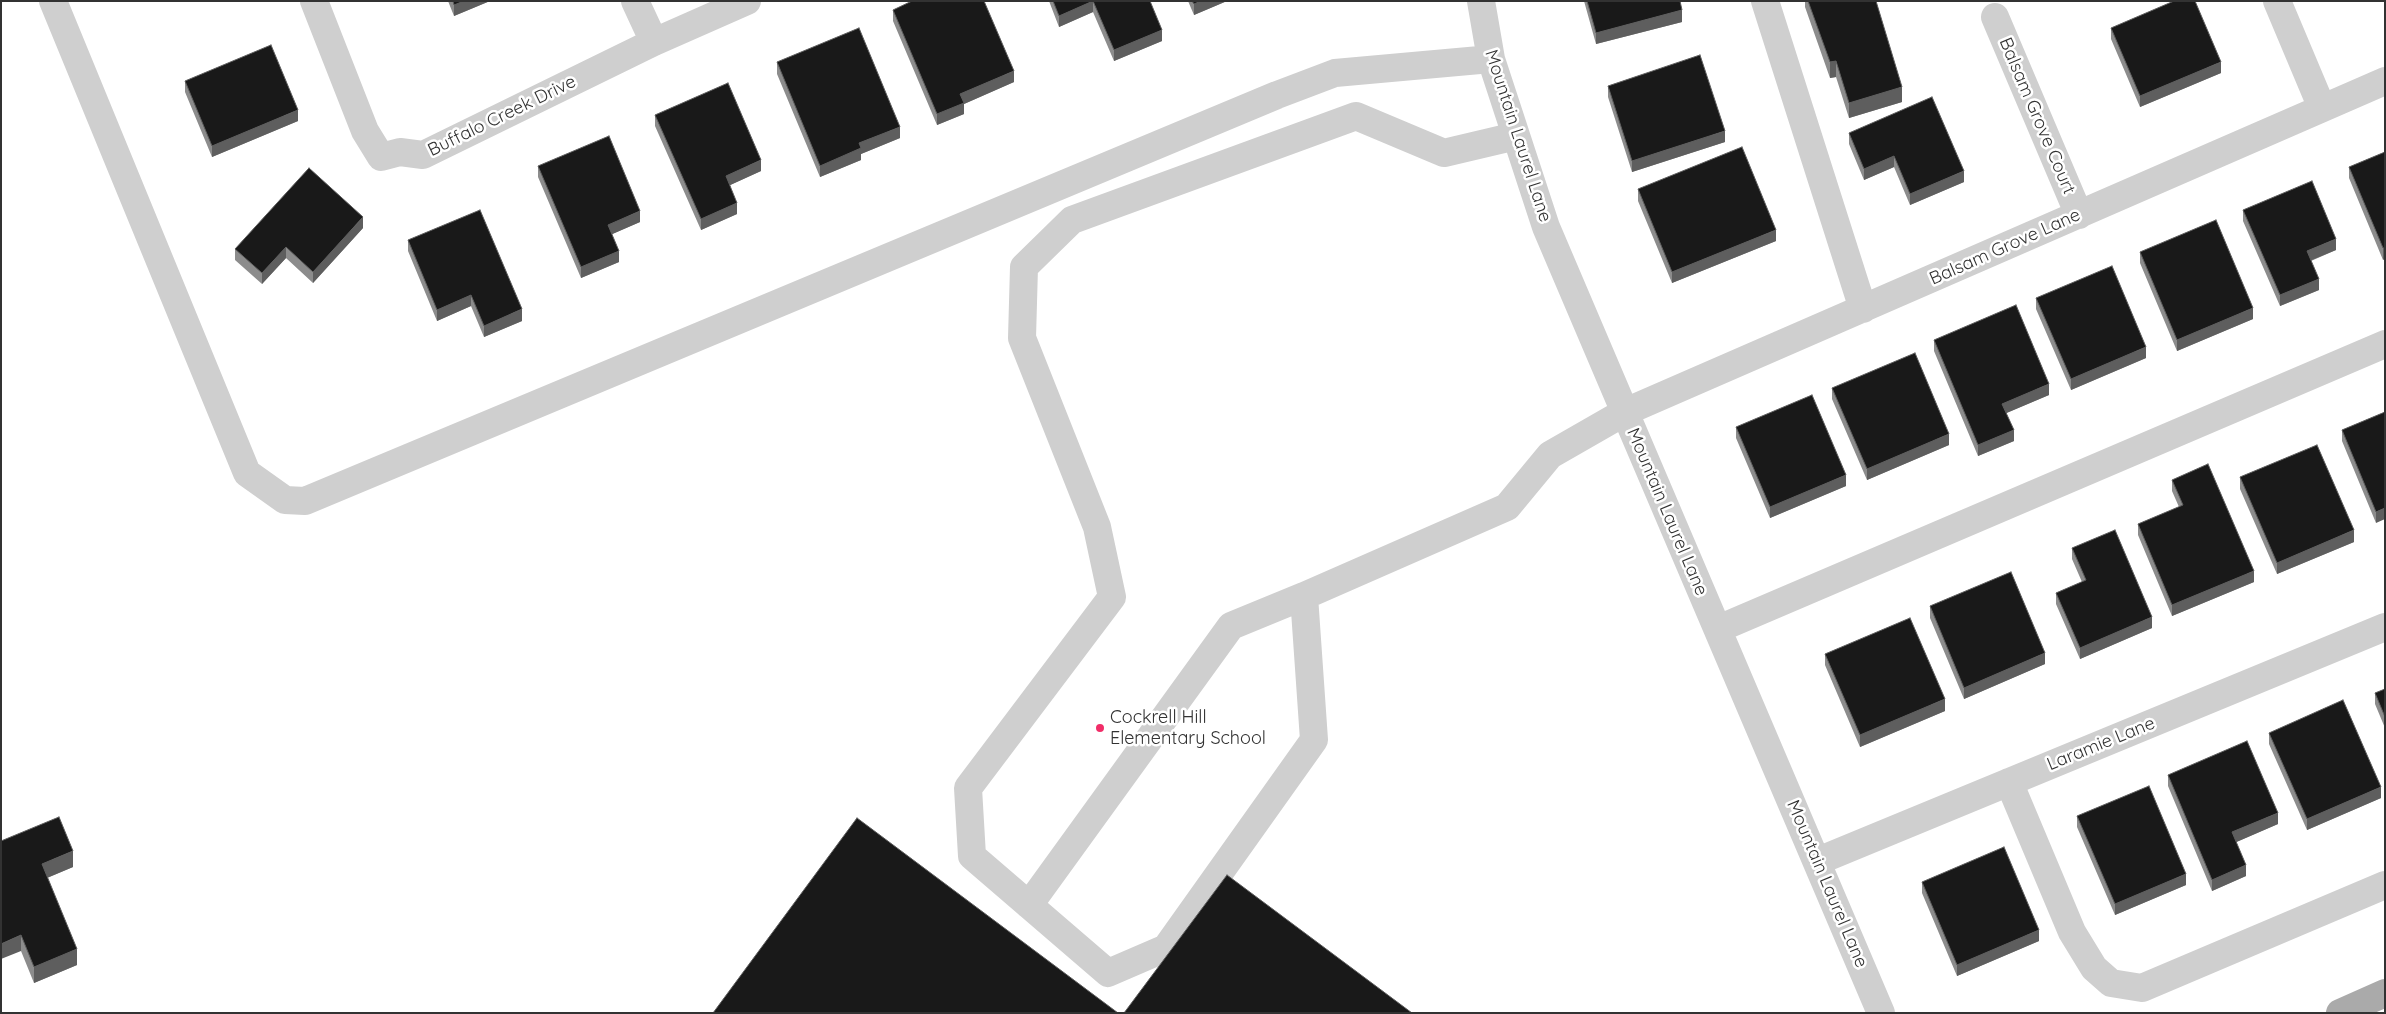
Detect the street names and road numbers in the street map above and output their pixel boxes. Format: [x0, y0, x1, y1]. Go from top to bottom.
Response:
street label: Balsam Grove Court [1994, 35, 2080, 197]
street label: Mountain Laurel Lane [1480, 47, 1556, 225]
street label: Buffalo Creek Drive [424, 71, 580, 161]
street label: Balsam Grove Lane [1926, 204, 2084, 290]
street label: Mountain Laurel Lane [1622, 425, 1712, 599]
street label: Laramie Lane [2044, 713, 2158, 775]
street label: Mountain Laurel Lane [1782, 797, 1872, 971]

